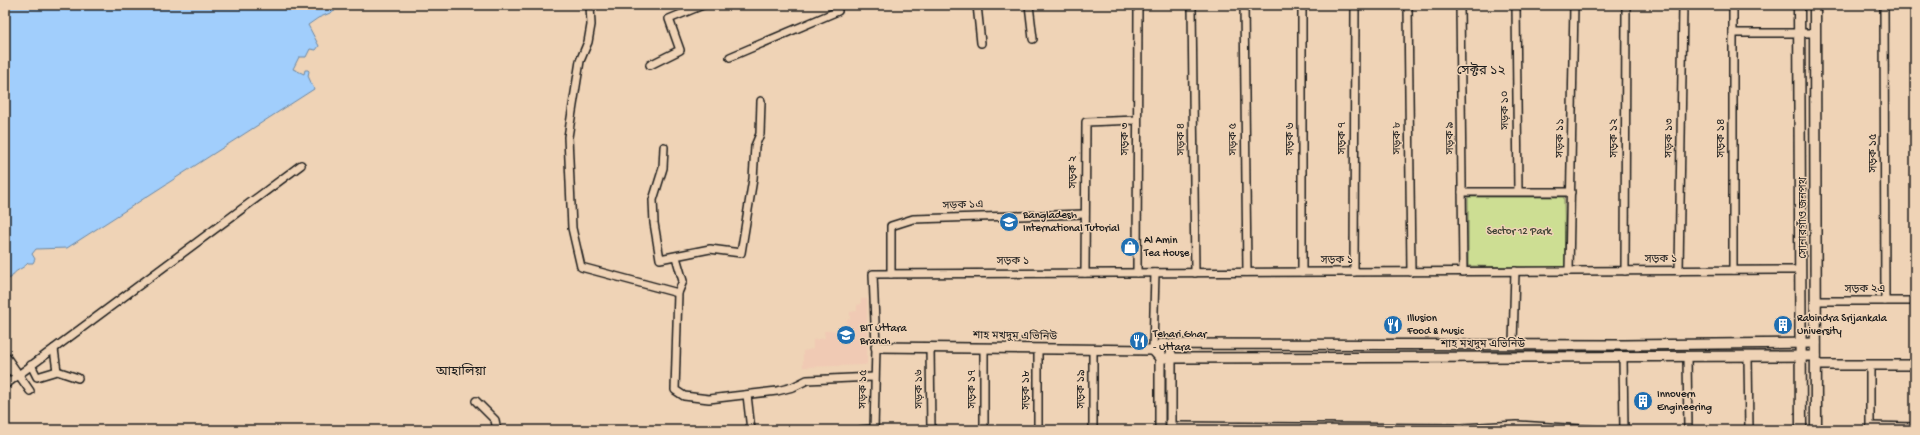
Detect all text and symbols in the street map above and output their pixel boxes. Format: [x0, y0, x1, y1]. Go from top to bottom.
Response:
district label: সেক্টর ১২ [1457, 62, 1506, 79]
street label: সড়ক ১০ [1500, 90, 1512, 131]
street label: সড়ক ১১ [1555, 118, 1567, 159]
street label: সড়ক ১২ [1609, 118, 1621, 159]
street label: সড়ক ১৩ [1664, 118, 1676, 159]
street label: সড়ক ১৪ [1716, 118, 1728, 159]
street label: সড়ক ৮ [1392, 121, 1404, 155]
street label: সড়ক ৩ [1120, 122, 1132, 156]
street label: সড়ক ৬ [1285, 122, 1297, 156]
street label: সড়ক ৭ [1337, 122, 1349, 155]
street label: সড়ক ৯ [1445, 122, 1457, 155]
street label: সড়ক ৪ [1176, 123, 1188, 156]
street label: সড়ক ৫ [1228, 123, 1240, 156]
street label: সড়ক ১৫ [1868, 133, 1880, 174]
street label: সড়ক ২ [1068, 155, 1080, 189]
street label: সোনারগাঁও জনপথ [1796, 176, 1810, 259]
street label: সড়ক ১এ [941, 199, 984, 213]
place label: Bangladesh International Tutorial [1022, 210, 1120, 235]
school or university icon: Bangladesh International Tutorial [998, 211, 1020, 233]
park label: Sector 12 Park [1487, 226, 1552, 238]
place label: Al Amin Tea House [1143, 235, 1190, 260]
shop icon: Al Amin Tea House [1119, 236, 1141, 258]
street label: সড়ক ১ [1644, 254, 1677, 266]
street label: সড়ক ১ [1320, 255, 1353, 267]
street label: সড়ক ১ [996, 256, 1029, 268]
street label: সড়ক ২এ [1844, 284, 1885, 296]
place label: Illusion Food & Music [1406, 313, 1465, 338]
place label: Rabindra Srijankala University [1797, 313, 1888, 338]
restaurant icon: Illusion Food & Music [1382, 314, 1404, 336]
building icon: Rabindra Srijankala University [1772, 314, 1794, 336]
place label: BIT Uttara Branch [859, 323, 907, 348]
school or university icon: BIT Uttara Branch [835, 324, 857, 346]
street label: শাহ মখদুম এভিনিউ [972, 328, 1057, 344]
place label: Tehari Ghar - Uttara [1152, 329, 1208, 354]
restaurant icon: Tehari Ghar - Uttara [1128, 330, 1150, 352]
street label: শাহ মখদুম এভিনিউ [1440, 337, 1525, 351]
district label: আহালিয়া [435, 363, 487, 380]
street label: সড়ক ১৫ [858, 369, 870, 410]
street label: সড়ক ১৬ [914, 369, 926, 410]
street label: সড়ক ১৭ [967, 369, 979, 410]
street label: সড়ক ১৯ [1076, 369, 1088, 410]
street label: সড়ক ১৮ [1021, 370, 1033, 411]
place label: Innovern Engineering [1657, 389, 1712, 414]
building icon: Innovern Engineering [1632, 390, 1654, 412]

